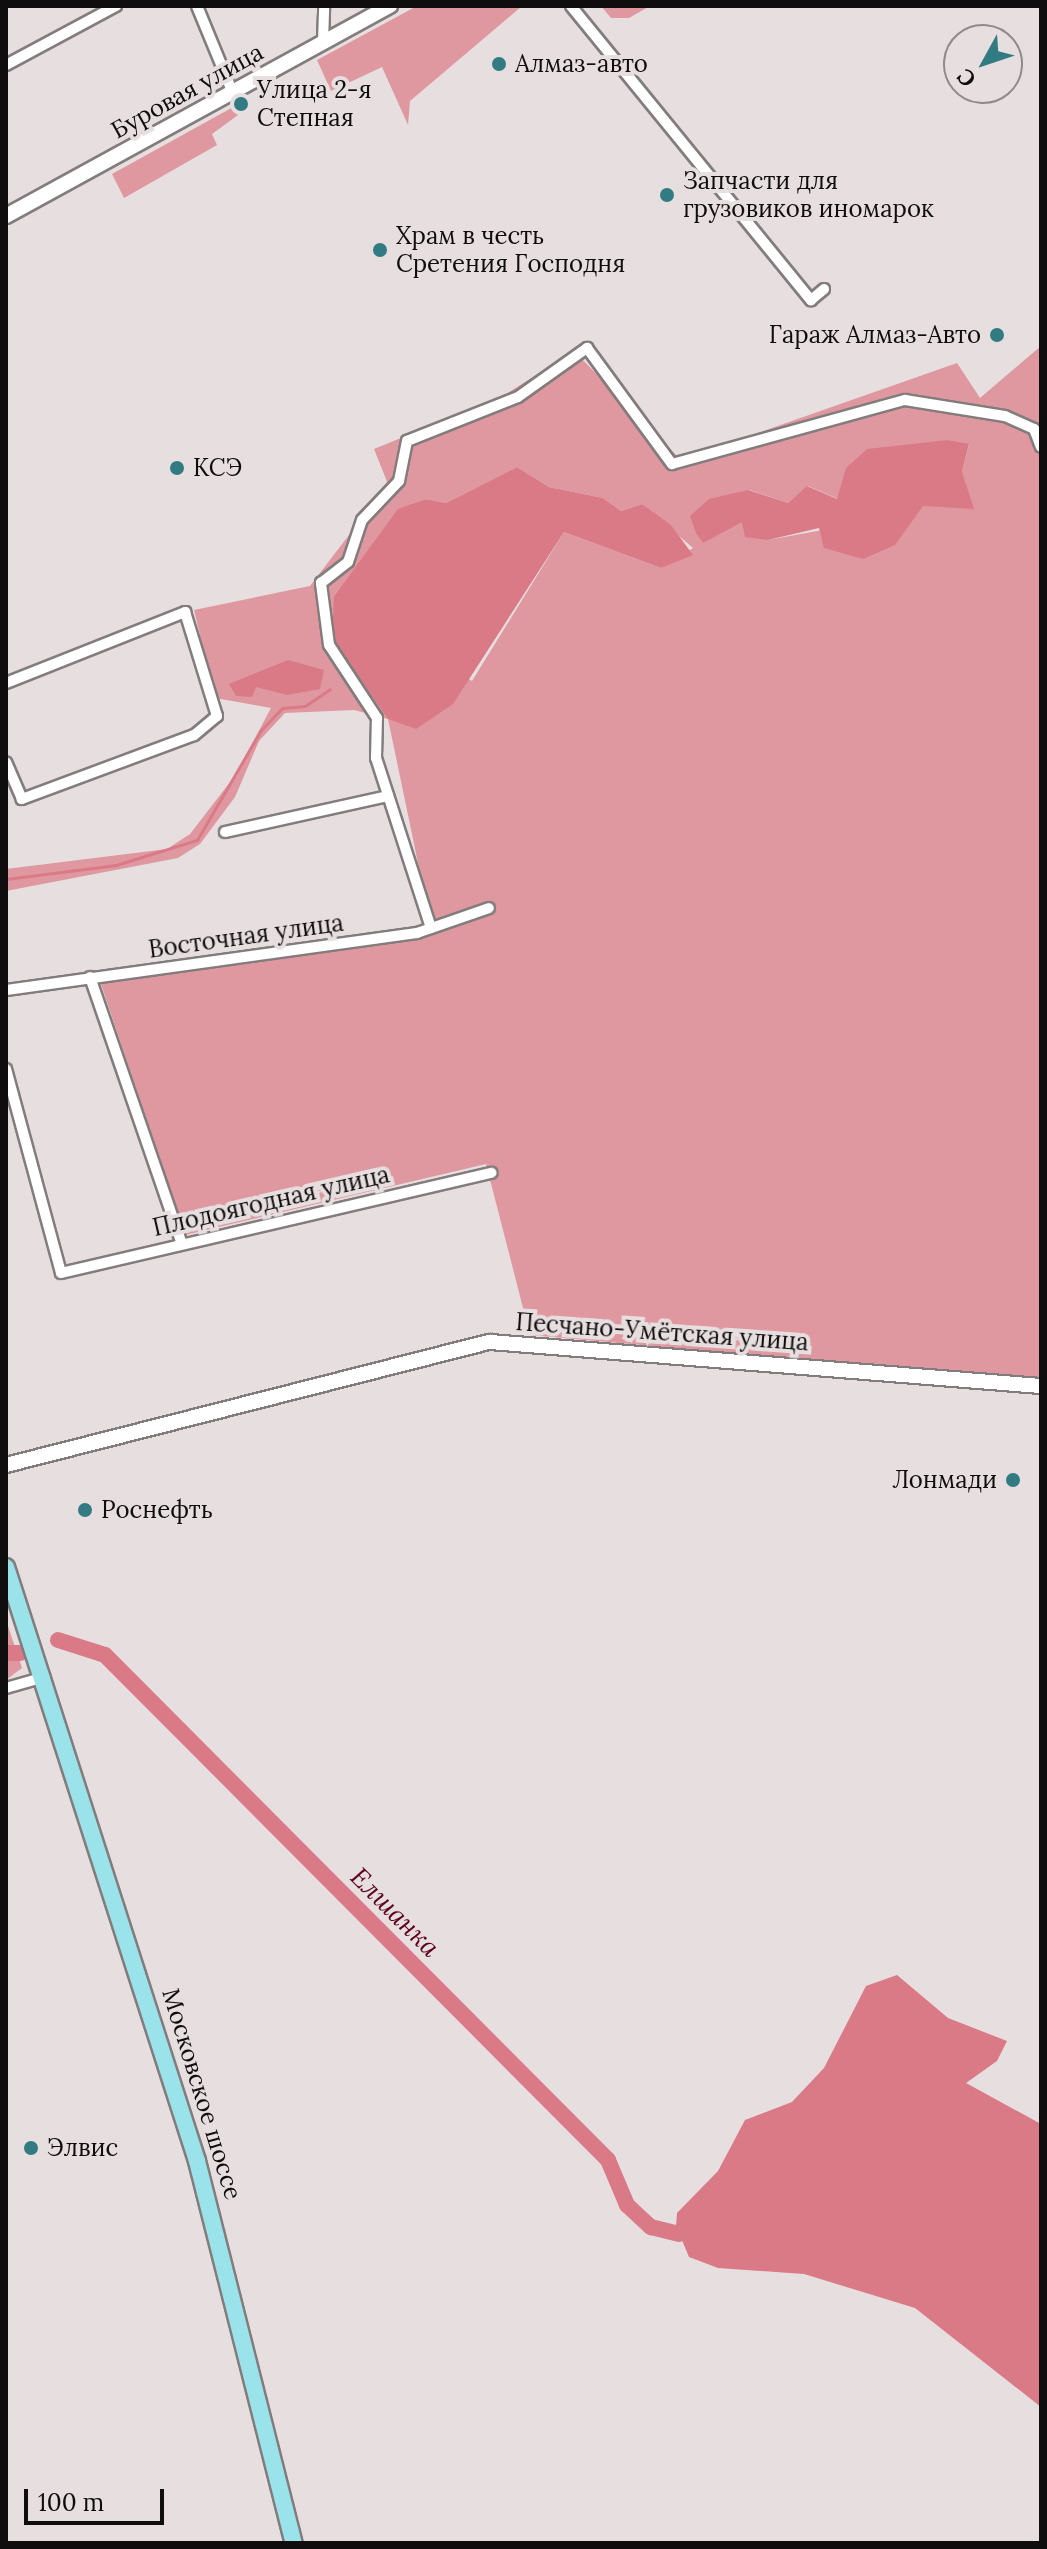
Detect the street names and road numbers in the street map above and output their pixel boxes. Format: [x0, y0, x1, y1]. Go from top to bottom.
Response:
street label: Буровая улица [106, 37, 268, 145]
street label: Восточная улица [147, 908, 345, 964]
street label: Плодоягодная улица [150, 1160, 392, 1242]
street label: Песчано-Умётская улица [515, 1307, 809, 1357]
street label: Московское шоссе [156, 1985, 248, 2203]

